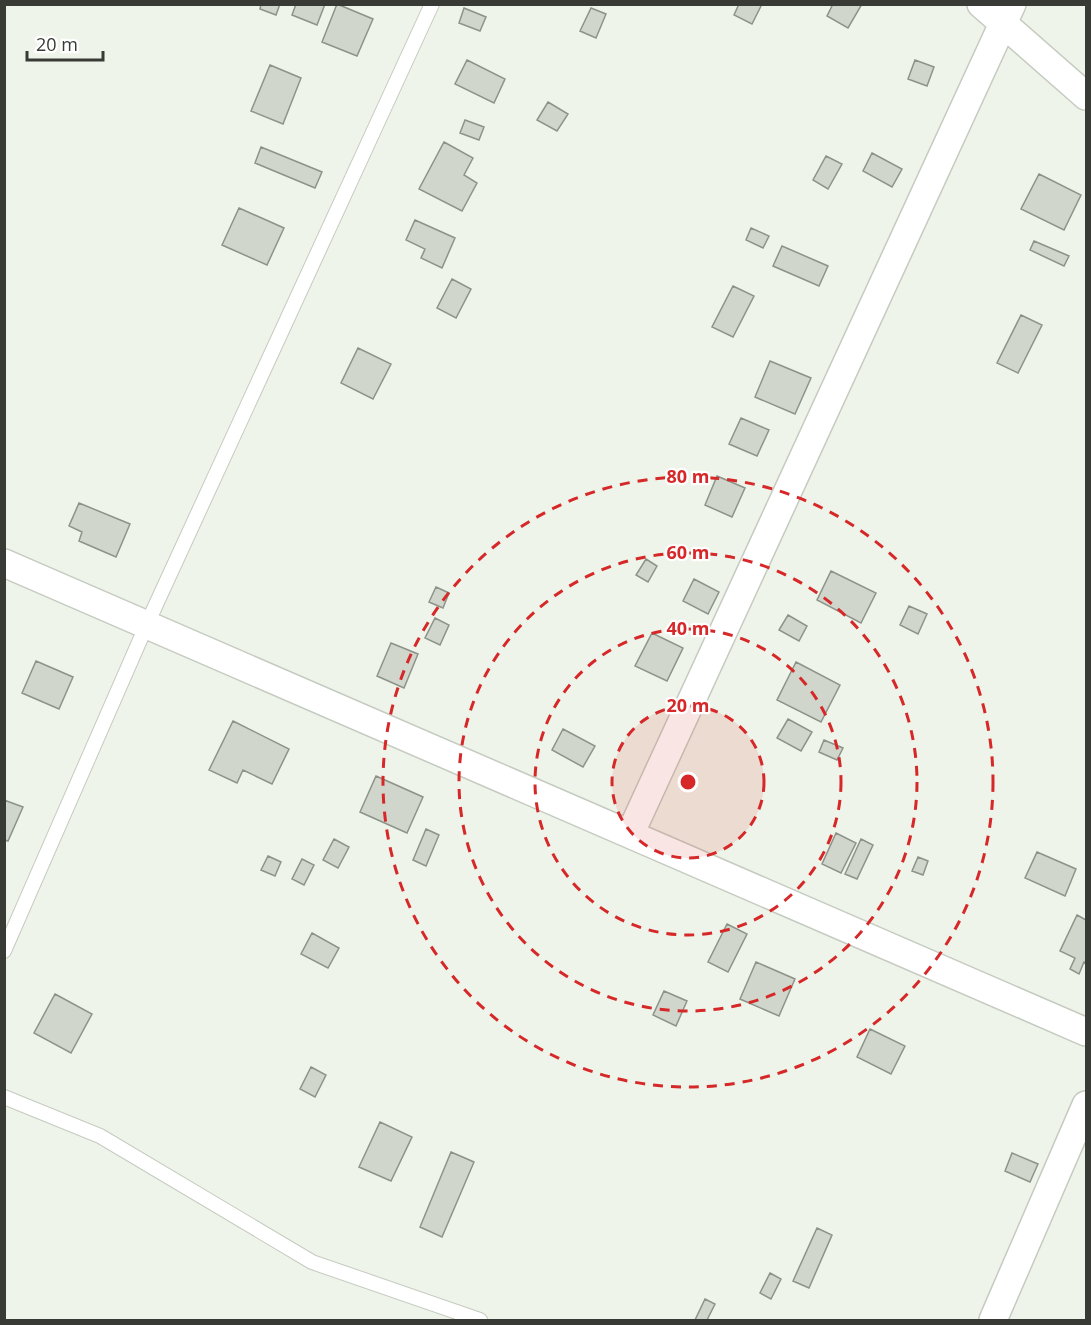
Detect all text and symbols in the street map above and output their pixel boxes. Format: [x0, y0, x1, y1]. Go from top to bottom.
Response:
scale bar [27, 24, 104, 62]
text: 20 m [36, 32, 78, 56]
text: 80 m [667, 464, 709, 488]
text: 60 m [667, 540, 709, 564]
text: 40 m [667, 616, 709, 640]
text: 20 m [667, 693, 709, 717]
centre of rings [678, 772, 698, 792]

